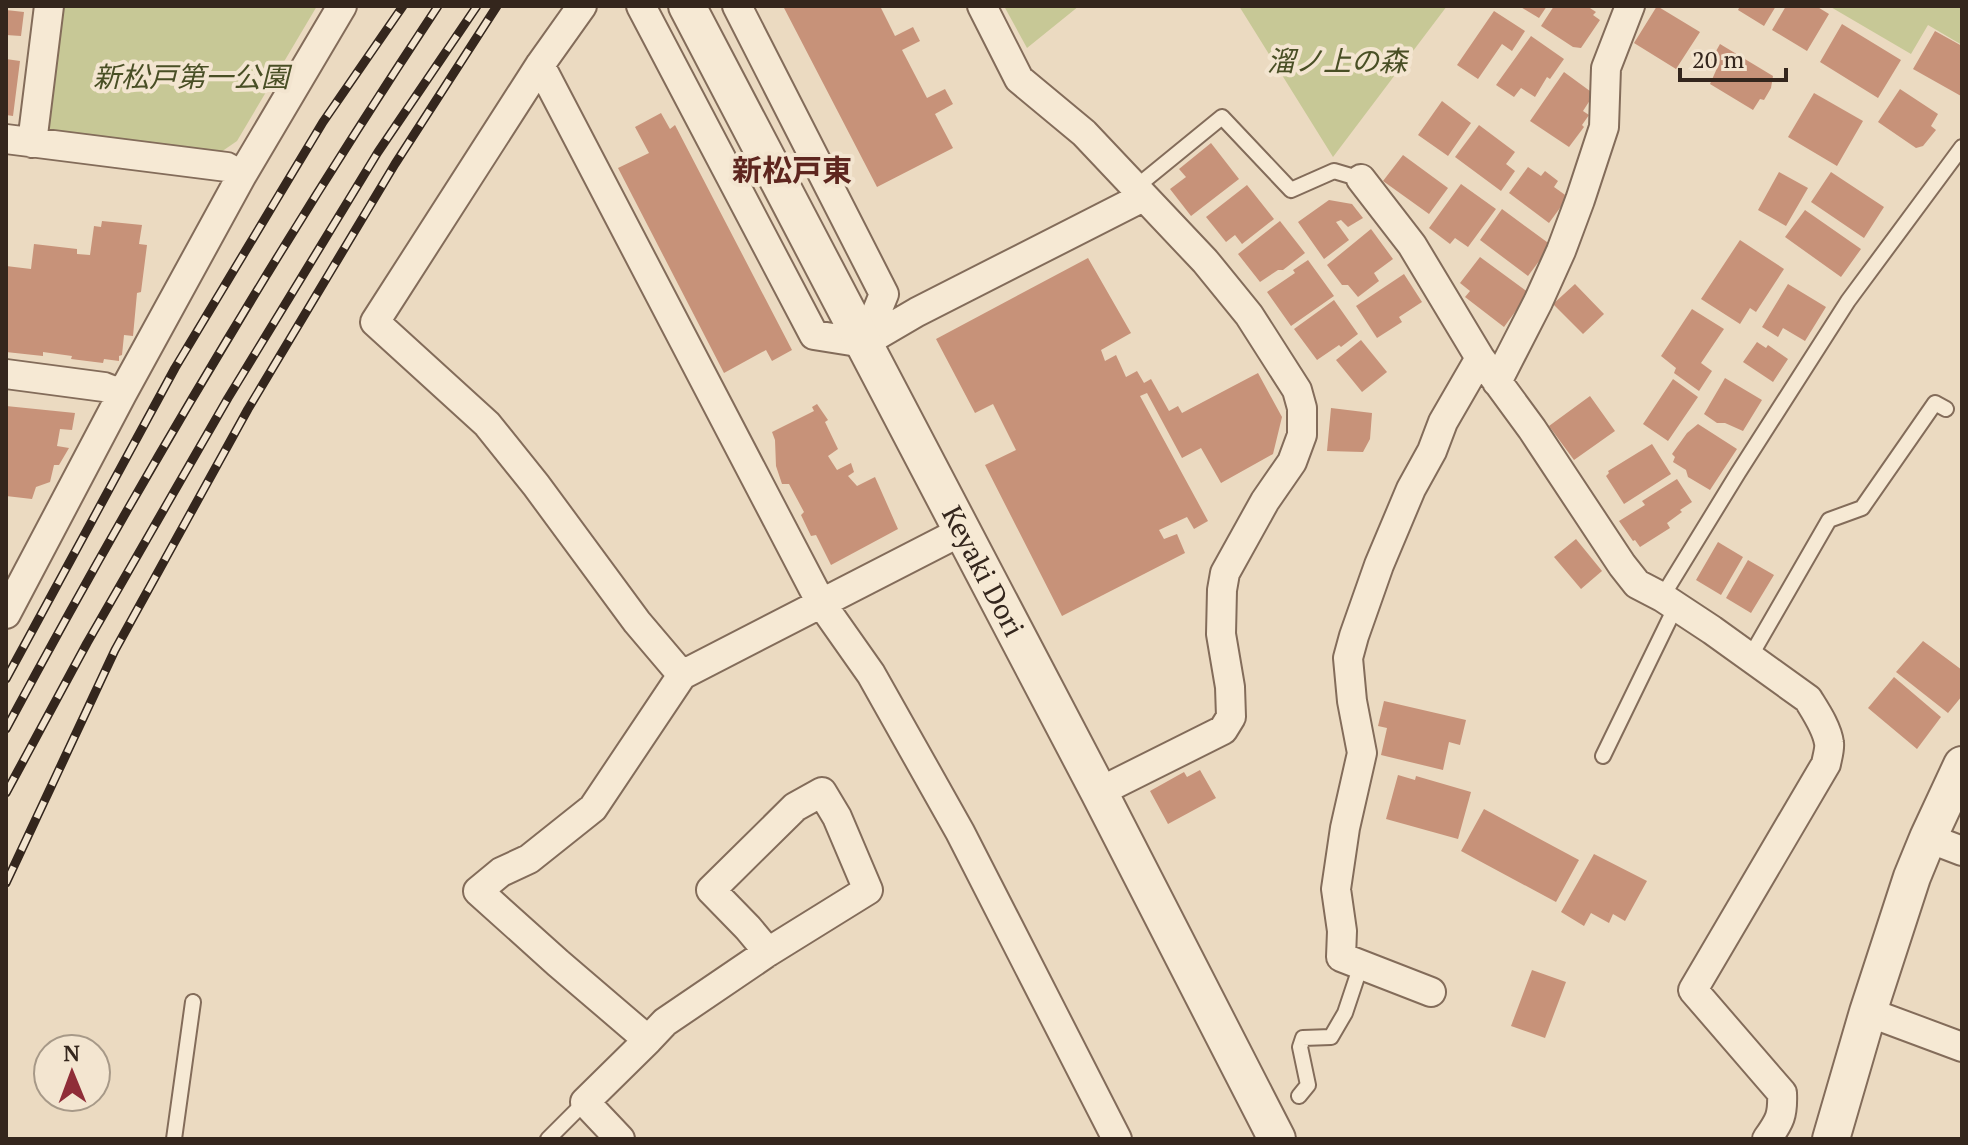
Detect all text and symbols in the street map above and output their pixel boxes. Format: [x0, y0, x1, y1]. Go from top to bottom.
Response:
scale bar [1680, 32, 1786, 82]
park label: 溜ノ上の森 [1267, 42, 1410, 79]
text: 20 m [1692, 43, 1744, 75]
park label: 新松戸第一公園 [93, 58, 293, 95]
district label: 新松戸東 [732, 150, 852, 190]
street label: Keyaki Dori [934, 499, 1033, 643]
north arrow [32, 1033, 112, 1113]
text: N [63, 1038, 81, 1067]

